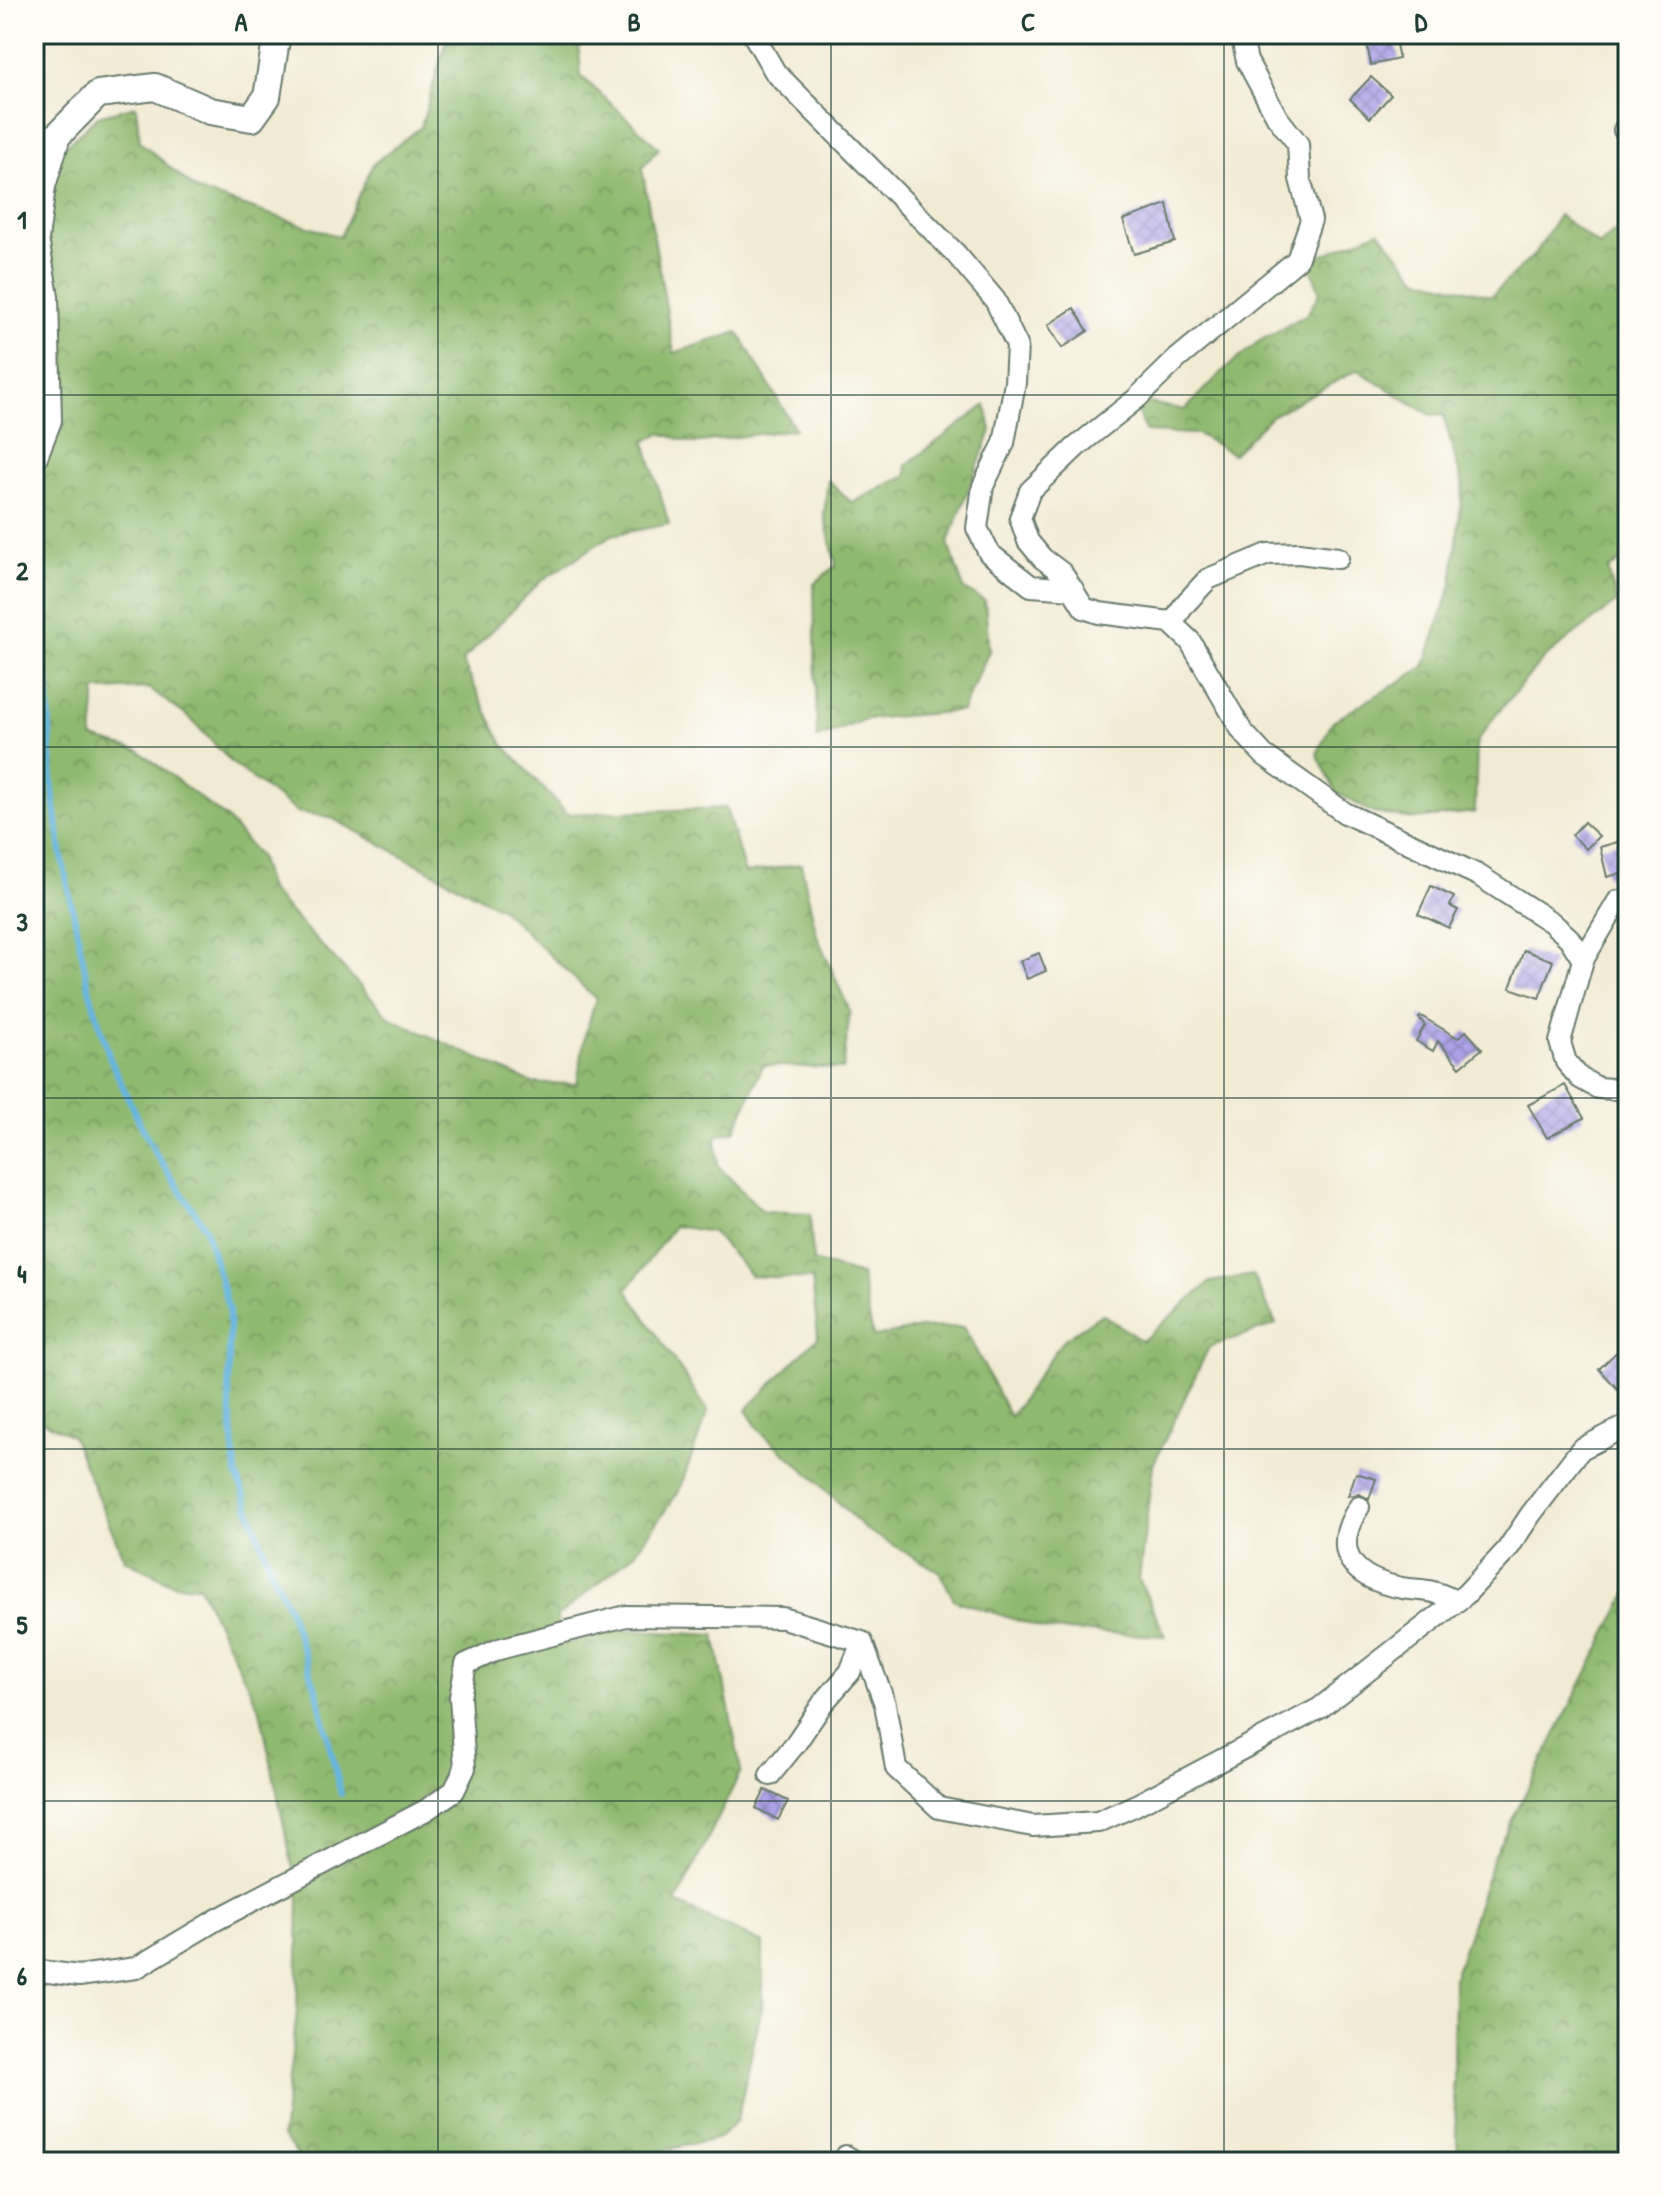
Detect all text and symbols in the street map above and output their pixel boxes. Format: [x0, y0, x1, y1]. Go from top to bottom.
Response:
text: A [235, 4, 248, 39]
text: B [627, 4, 641, 39]
text: C [1021, 4, 1035, 39]
text: D [1415, 4, 1428, 39]
text: 1 [17, 202, 27, 237]
text: 2 [16, 553, 29, 588]
text: 3 [16, 904, 28, 939]
text: 4 [17, 1256, 27, 1291]
text: 5 [17, 1607, 28, 1642]
text: 6 [17, 1958, 28, 1993]

